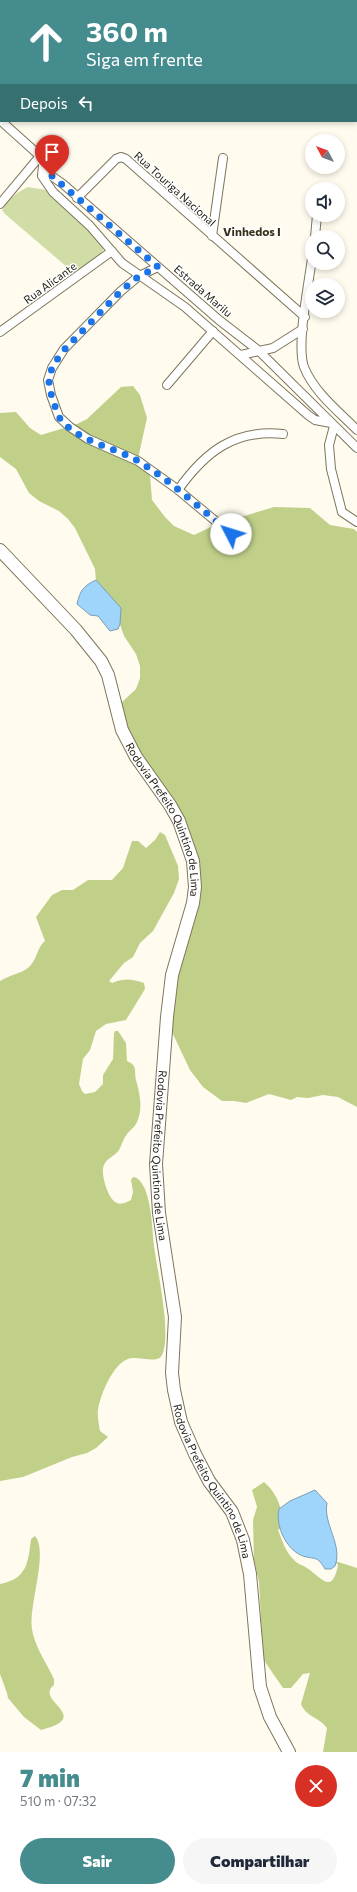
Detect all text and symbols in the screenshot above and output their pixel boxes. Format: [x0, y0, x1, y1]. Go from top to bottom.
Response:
text: 360 m [86, 14, 168, 48]
icon: ahead [20, 16, 72, 68]
text: Siga em frente [86, 48, 203, 70]
icon: left [75, 92, 97, 114]
text: Depois [20, 94, 67, 112]
north arrow [305, 134, 345, 174]
map controls [305, 134, 345, 318]
pin [35, 135, 69, 176]
icon: arrive [41, 141, 63, 163]
street label: Rua Touriga Nacional [132, 149, 219, 229]
button: sound [305, 182, 345, 222]
district label: Vinhedos I [223, 224, 281, 238]
button: search [305, 230, 345, 270]
street label: Rua Alicante [21, 259, 79, 306]
street label: Estrada Marilu [172, 262, 235, 319]
button: layers [305, 278, 345, 318]
position arrow [210, 513, 252, 555]
street label: Rodovia Prefeito Quintino de Lima [124, 740, 202, 898]
street label: Rodovia Prefeito Quintino de Lima [150, 1070, 170, 1241]
street label: Rodovia Prefeito Quintino de Lima [171, 1403, 254, 1559]
text: 7 min [20, 1763, 80, 1792]
button: close [295, 1765, 337, 1807]
text: 510 m · 07:32 [20, 1793, 96, 1809]
button: Sair [20, 1838, 175, 1884]
button: Compartilhar [183, 1838, 337, 1884]

